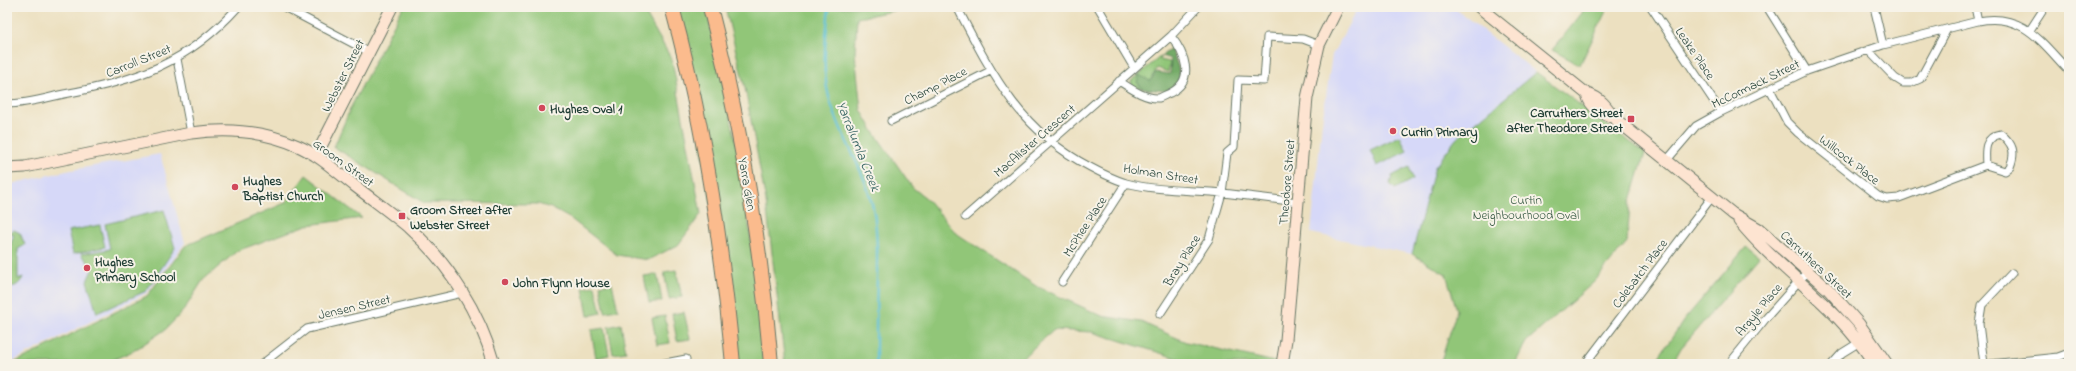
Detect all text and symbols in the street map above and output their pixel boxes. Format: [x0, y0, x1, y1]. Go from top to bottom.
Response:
street label: Leake Place [1670, 24, 1719, 84]
street label: Webster Street [317, 35, 370, 115]
street label: Carroll Street [103, 39, 175, 83]
street label: McCormack Street [1708, 54, 1804, 114]
street label: Champ Place [901, 62, 971, 110]
water label: Yarralumla Creek [830, 98, 886, 196]
place label: Hughes Oval 1 [550, 100, 623, 121]
street label: MacAlister Crescent [990, 100, 1081, 182]
marker: Hughes Oval 1 [537, 103, 547, 113]
place label: Carruthers Street after Theodore Street [1507, 104, 1624, 138]
marker: Carruthers Street after Theodore Street [1626, 114, 1636, 124]
place label: Curtin Primary [1401, 123, 1477, 144]
marker: Curtin Primary [1388, 126, 1398, 136]
street label: Willcock Place [1815, 130, 1884, 190]
street label: Groom Street [308, 134, 378, 192]
street label: Theodore Street [1274, 138, 1301, 226]
street label: Yarra Glen [732, 156, 761, 212]
street label: Holman Street [1122, 159, 1200, 190]
place label: Hughes Baptist Church [242, 172, 323, 206]
marker: Hughes Baptist Church [230, 182, 240, 192]
park label: Curtin Neighbourhood Oval [1473, 191, 1579, 226]
street label: McPhee Place [1058, 193, 1112, 261]
place label: Groom Street after Webster Street [410, 201, 513, 235]
marker: Groom Street after Webster Street [397, 211, 407, 221]
street label: Carruthers Street [1776, 227, 1857, 304]
street label: Bray Place [1158, 231, 1207, 292]
street label: Colebatch Place [1608, 235, 1673, 313]
place label: Hughes Primary School [95, 253, 175, 289]
marker: Hughes Primary School [82, 263, 92, 273]
place label: John Flynn House [513, 274, 611, 295]
marker: John Flynn House [500, 277, 510, 287]
street label: Argyle Place [1731, 279, 1788, 341]
street label: Jensen Street [316, 290, 393, 325]

